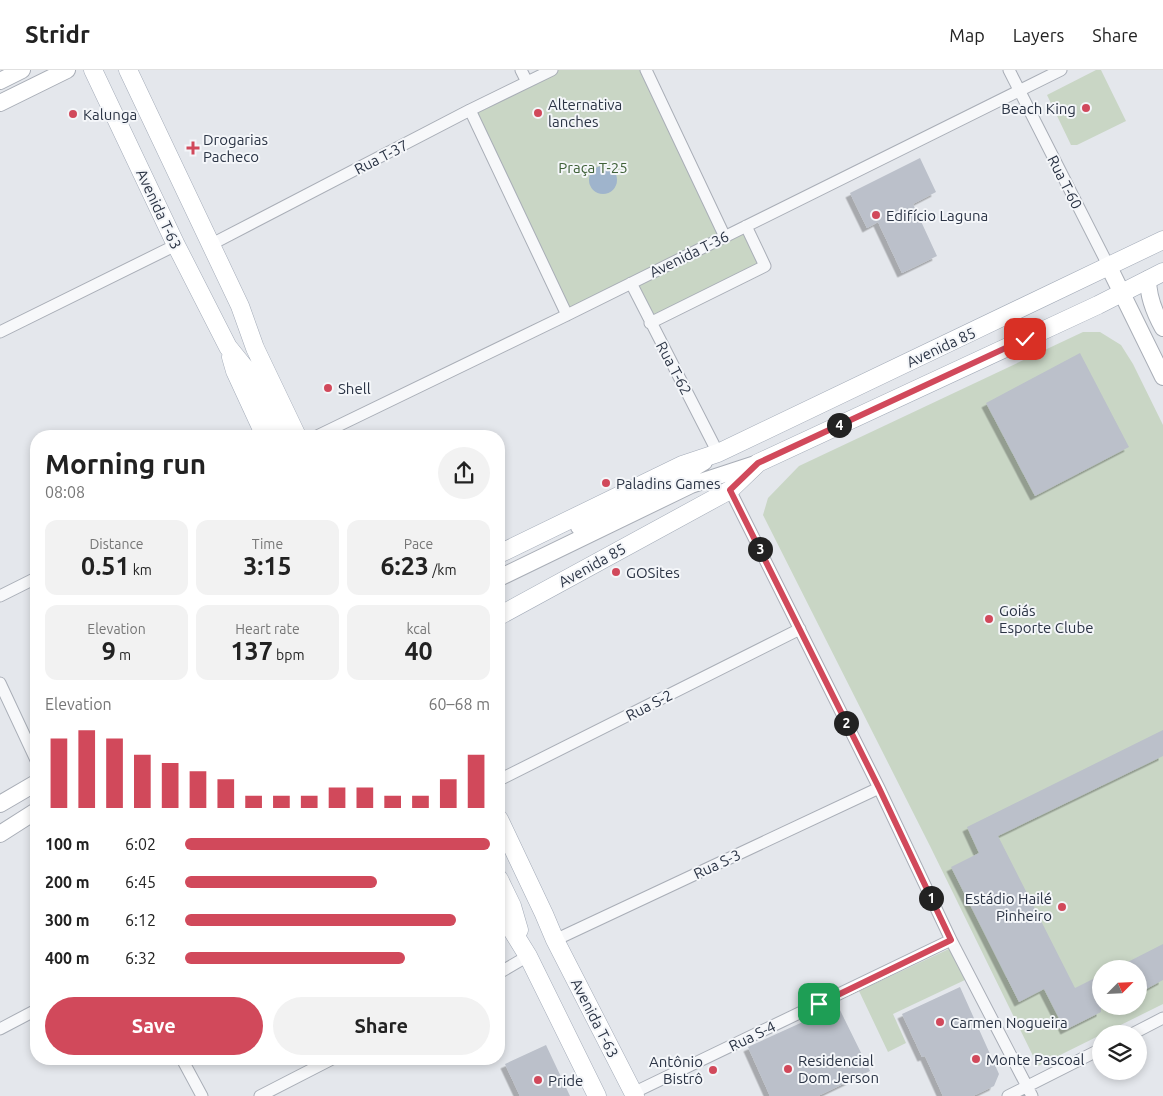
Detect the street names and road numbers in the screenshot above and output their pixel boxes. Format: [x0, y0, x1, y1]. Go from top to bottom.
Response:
street label: Rua T-37 [351, 136, 411, 178]
street label: Rua T-60 [1044, 152, 1086, 212]
street label: Avenida T-63 [133, 166, 185, 252]
street label: Avenida T-36 [647, 227, 731, 281]
street label: Avenida 85 [904, 324, 978, 370]
street label: Rua T-62 [653, 338, 695, 398]
street label: Avenida 85 [555, 540, 629, 590]
street label: Rua S-2 [623, 686, 675, 724]
street label: Rua S-3 [691, 846, 743, 882]
street label: Avenida T-63 [568, 976, 622, 1060]
street label: Rua S-4 [726, 1017, 778, 1055]

